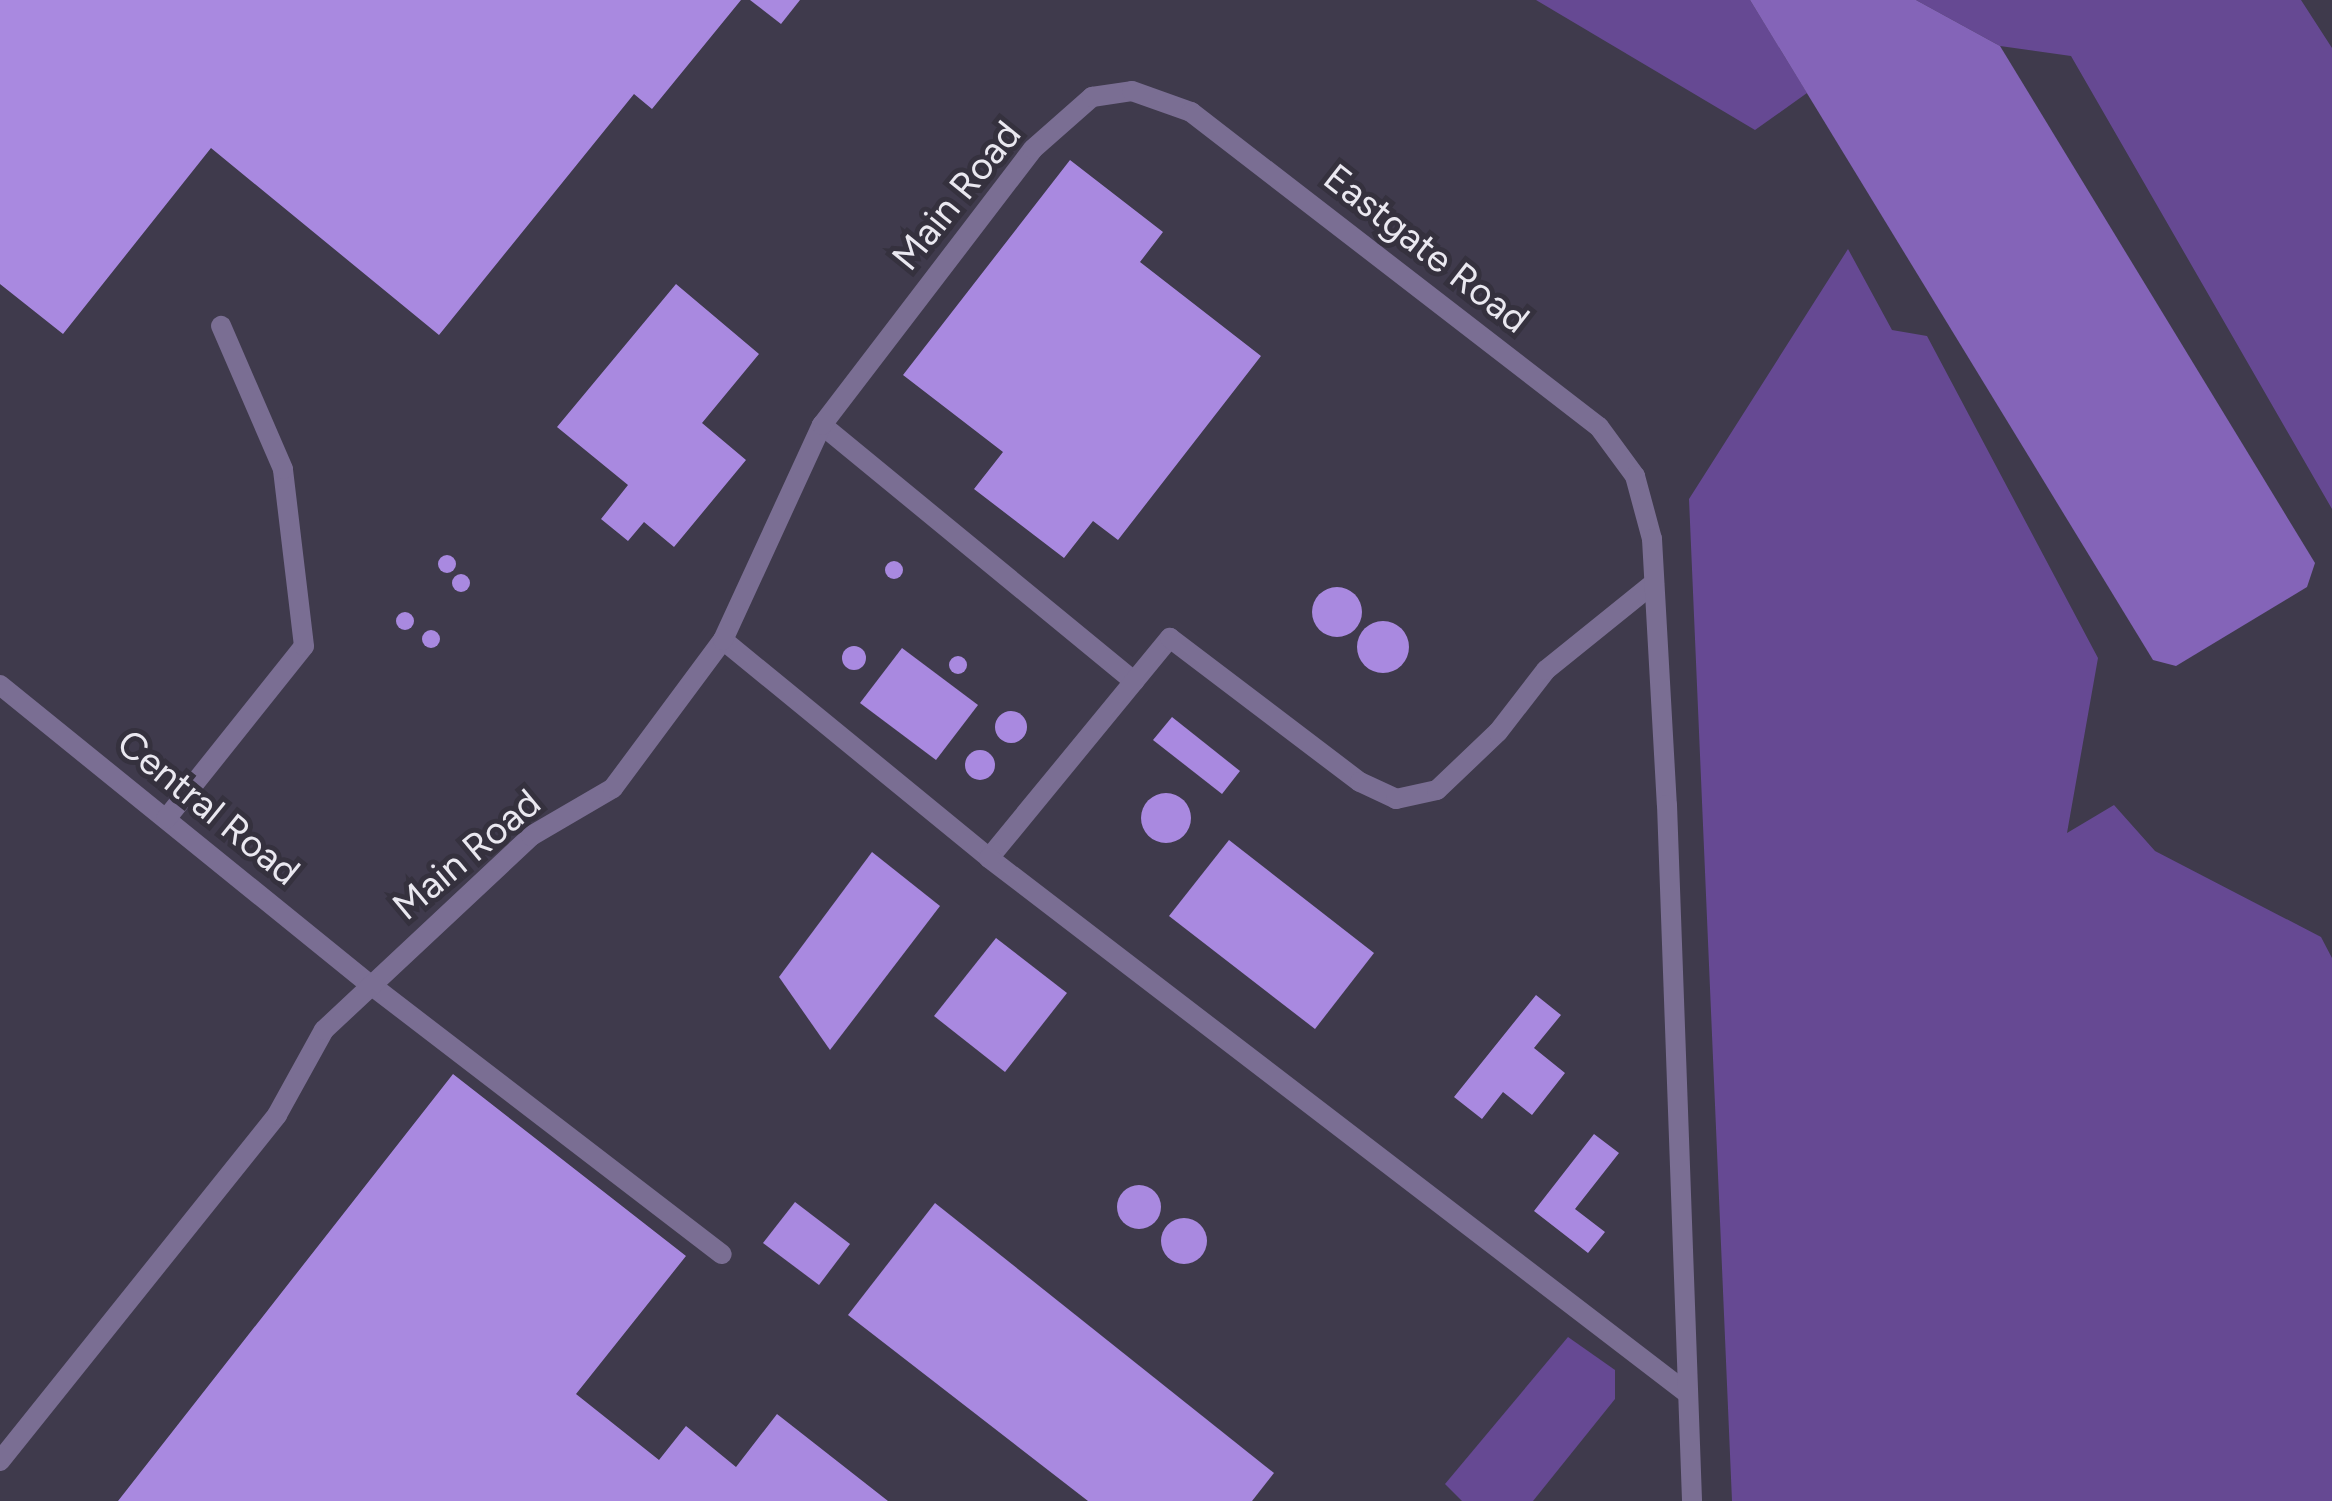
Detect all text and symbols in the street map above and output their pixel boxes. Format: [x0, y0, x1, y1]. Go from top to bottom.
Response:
street label: Main Road [883, 112, 1031, 280]
street label: Eastgate Road [1314, 155, 1538, 343]
street label: Central Road [108, 721, 308, 895]
street label: Main Road [384, 780, 550, 930]

